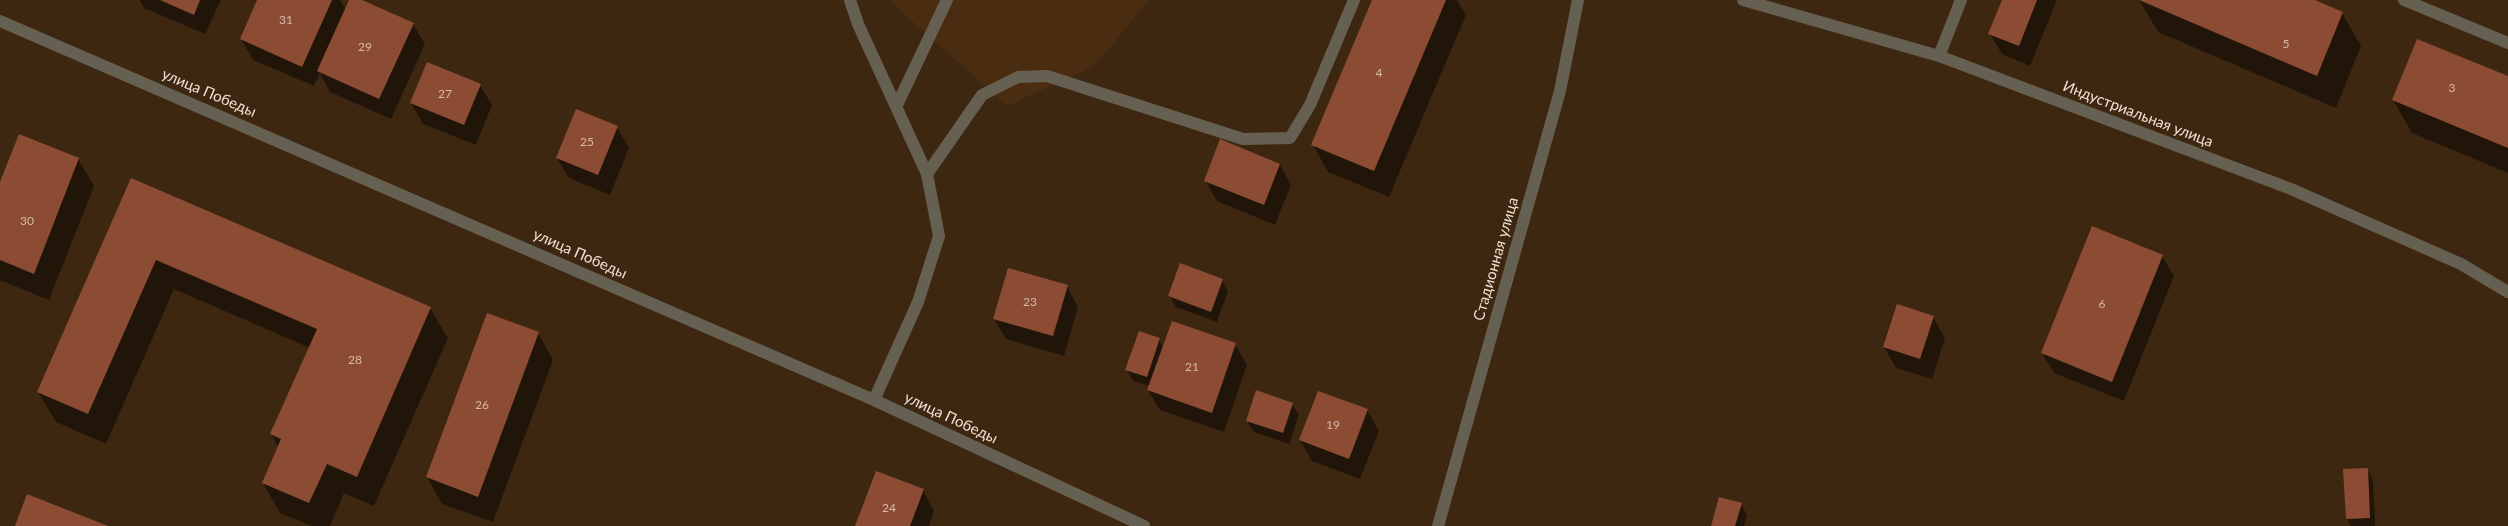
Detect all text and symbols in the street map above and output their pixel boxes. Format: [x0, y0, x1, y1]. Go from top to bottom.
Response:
house number: 31 [279, 13, 293, 27]
house number: 5 [2283, 37, 2289, 51]
house number: 29 [358, 40, 372, 54]
street label: улица Победы [159, 65, 259, 121]
house number: 4 [1376, 66, 1382, 80]
street label: Индустриальная улица [2060, 77, 2216, 151]
house number: 3 [2449, 81, 2455, 95]
house number: 27 [438, 87, 452, 101]
house number: 25 [580, 135, 594, 149]
street label: Стадионная улица [1470, 195, 1522, 323]
house number: 30 [20, 214, 34, 228]
street label: улица Победы [530, 225, 630, 283]
house number: 23 [1023, 295, 1037, 309]
house number: 6 [2099, 297, 2105, 311]
house number: 28 [348, 353, 362, 367]
house number: 21 [1185, 360, 1199, 374]
street label: улица Победы [901, 389, 1001, 447]
house number: 26 [475, 398, 489, 412]
house number: 19 [1326, 418, 1340, 432]
house number: 24 [882, 501, 896, 515]

